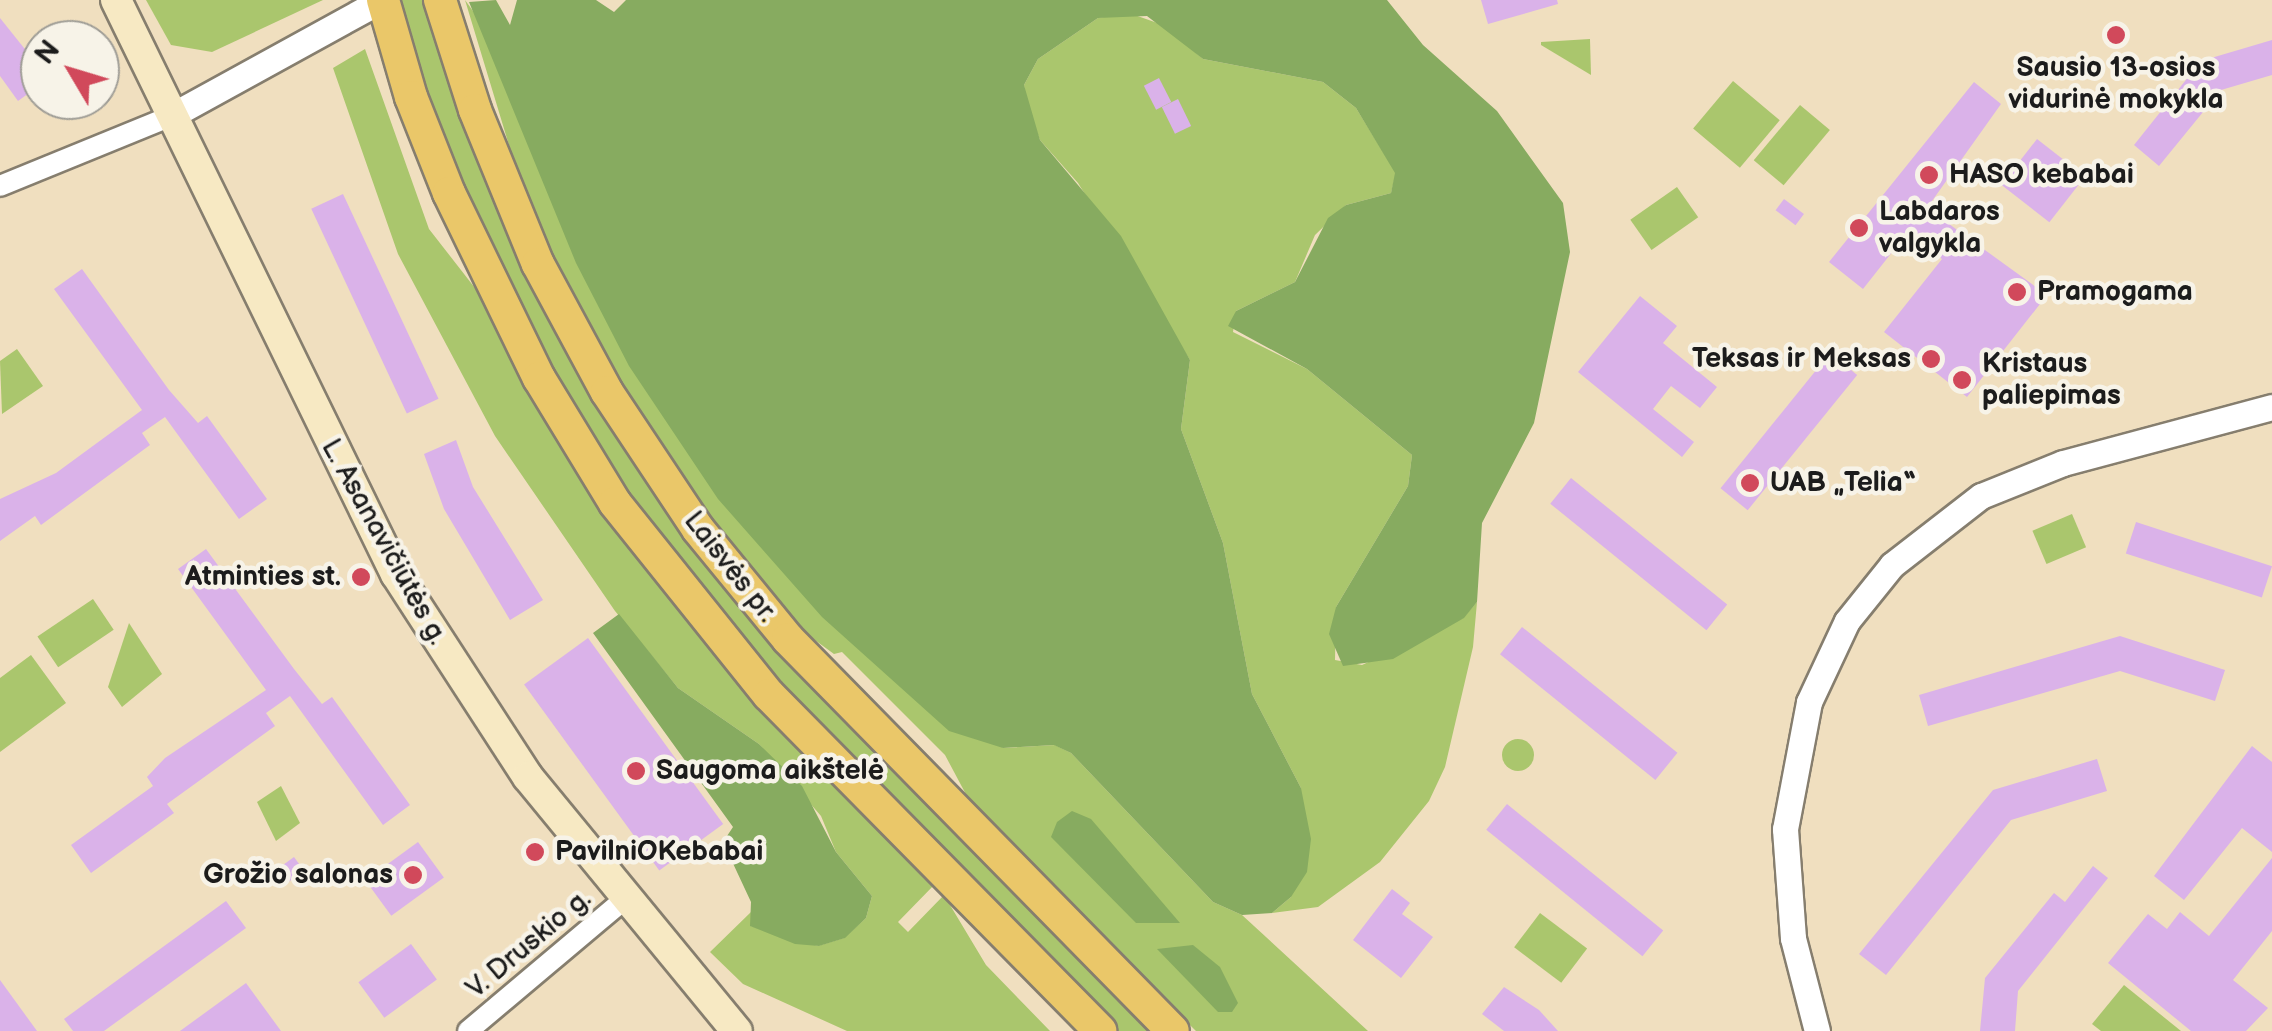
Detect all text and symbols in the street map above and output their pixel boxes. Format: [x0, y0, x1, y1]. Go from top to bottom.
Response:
north arrow [20, 20, 120, 120]
marker: Sausio 13-osios vidurinė mokykla [2105, 24, 2127, 46]
text: N [28, 34, 67, 71]
place label: Sausio 13-osios vidurinė mokykla [2008, 51, 2224, 117]
place label: HASO kebabai [1949, 158, 2134, 192]
marker: HASO kebabai [1918, 164, 1940, 186]
place label: Labdaros valgykla [1879, 195, 2000, 261]
marker: Labdaros valgykla [1848, 217, 1870, 239]
place label: Pramogama [2037, 275, 2193, 309]
marker: Pramogama [2006, 281, 2028, 303]
place label: Teksas ir Meksas [1692, 342, 1911, 376]
place label: Kristaus paliepimas [1982, 347, 2121, 413]
marker: Teksas ir Meksas [1920, 348, 1942, 370]
marker: Kristaus paliepimas [1951, 369, 1973, 391]
street label: L. Asanavičiūtės g. [314, 433, 454, 651]
place label: UAB „Telia“ [1770, 466, 1916, 500]
marker: UAB „Telia“ [1739, 472, 1761, 494]
street label: Laisvės pr. [676, 505, 784, 629]
place label: Atminties st. [185, 560, 341, 594]
marker: Atminties st. [350, 566, 372, 588]
place label: Saugoma aikštelė [656, 754, 884, 788]
marker: Saugoma aikštelė [625, 760, 647, 782]
place label: PavilniOKebabai [555, 835, 763, 869]
marker: PavilniOKebabai [524, 841, 546, 863]
place label: Grožio salonas [203, 858, 393, 892]
marker: Grožio salonas [402, 864, 424, 886]
street label: V. Druskio g. [460, 882, 598, 1006]

